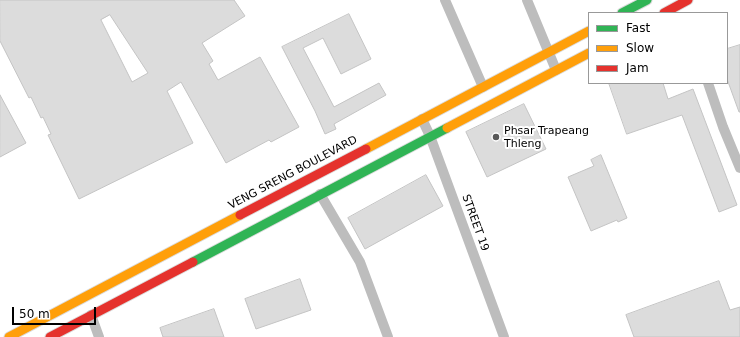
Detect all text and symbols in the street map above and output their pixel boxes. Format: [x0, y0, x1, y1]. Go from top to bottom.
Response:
legend [588, 12, 728, 84]
text: Fast [626, 21, 650, 35]
text: Slow [626, 41, 654, 55]
text: Jam [626, 61, 649, 75]
place label: Phsar Trapeang Thleng [504, 124, 589, 150]
marker: Phsar Trapeang Thleng [491, 132, 501, 142]
street label: VENG SRENG BOULEVARD [226, 133, 360, 213]
street label: STREET 19 [459, 193, 491, 253]
scale bar [14, 299, 98, 325]
text: 50 m [19, 307, 50, 321]

